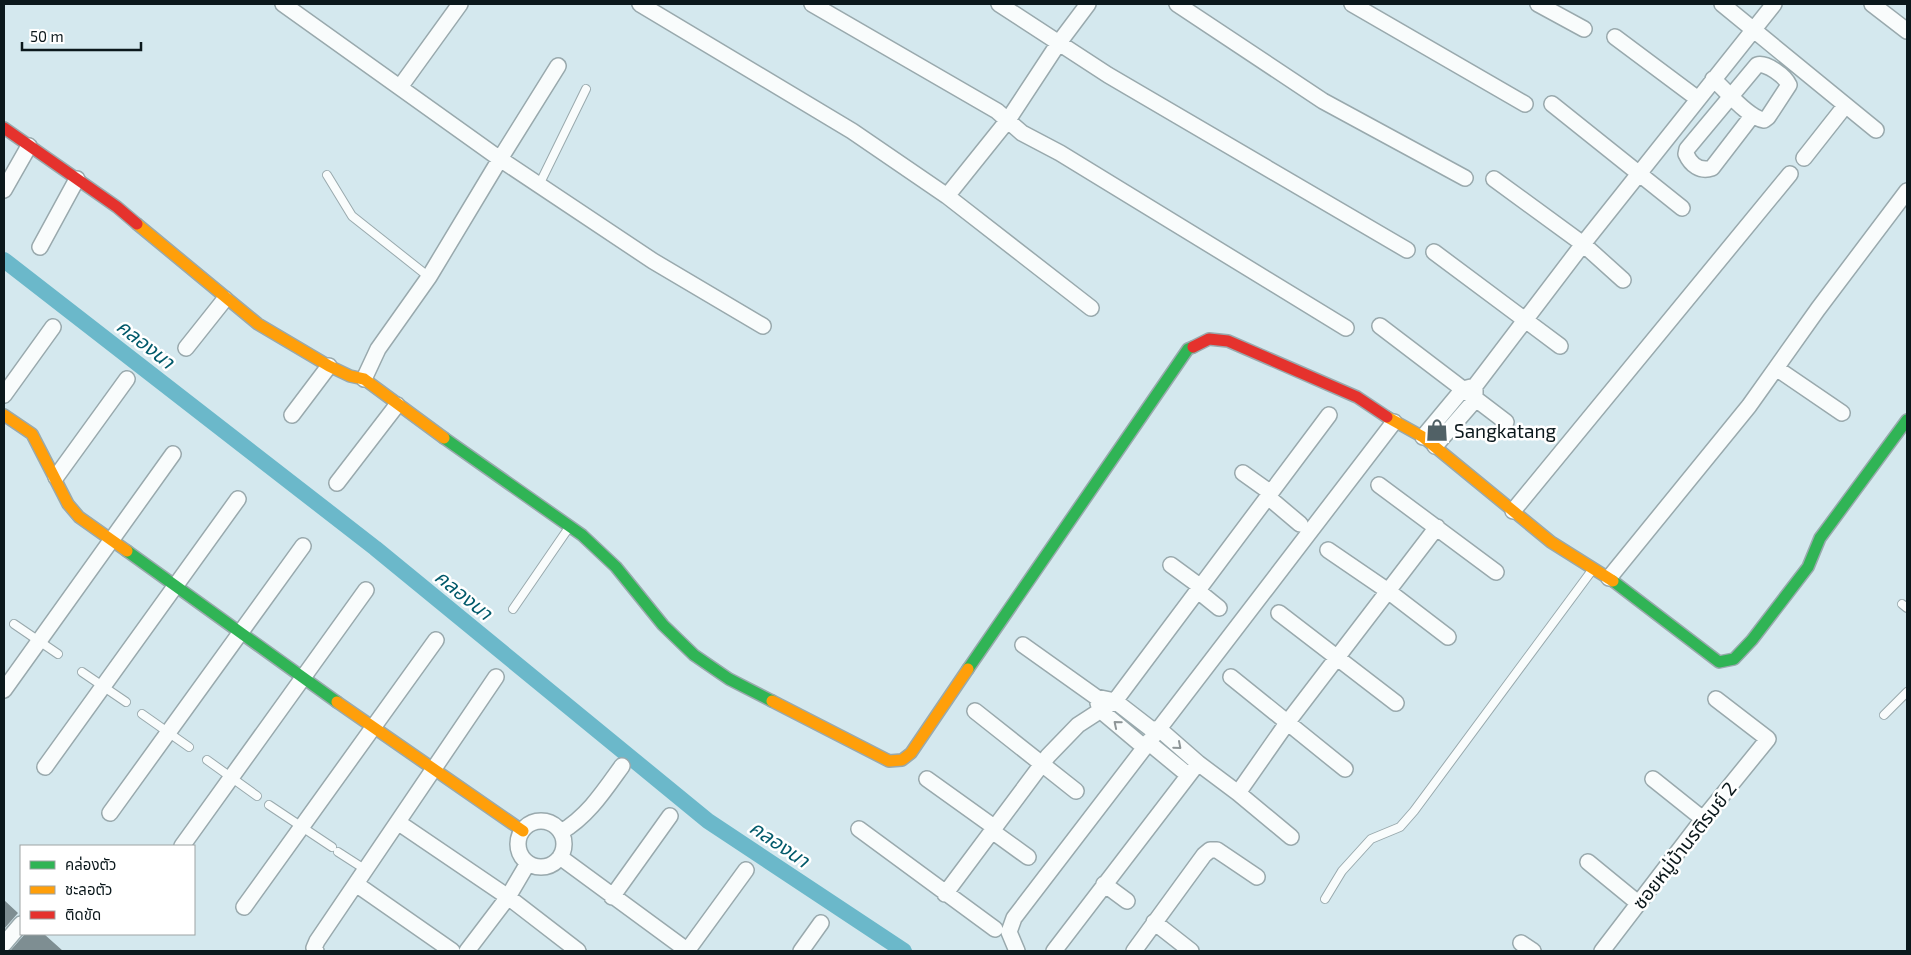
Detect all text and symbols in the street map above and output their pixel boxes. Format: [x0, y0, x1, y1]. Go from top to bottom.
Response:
scale bar [22, 20, 141, 52]
text: 50 m [30, 27, 64, 45]
water label: คลองนา [112, 313, 180, 373]
shop icon: Sangkatang [1424, 417, 1450, 443]
place label: Sangkatang [1454, 419, 1557, 442]
water label: คลองนา [431, 564, 498, 625]
one-way arrow [1113, 721, 1122, 730]
one-way arrow [1173, 740, 1182, 749]
street label: ซอยหมู่บ้านรติรมย์ 2 [1627, 777, 1742, 914]
water label: คลองนา [746, 815, 815, 872]
legend [20, 845, 195, 935]
text: คล่องตัว [65, 855, 116, 873]
text: ชะลอตัว [65, 880, 112, 898]
text: ติดขัด [65, 905, 101, 923]

